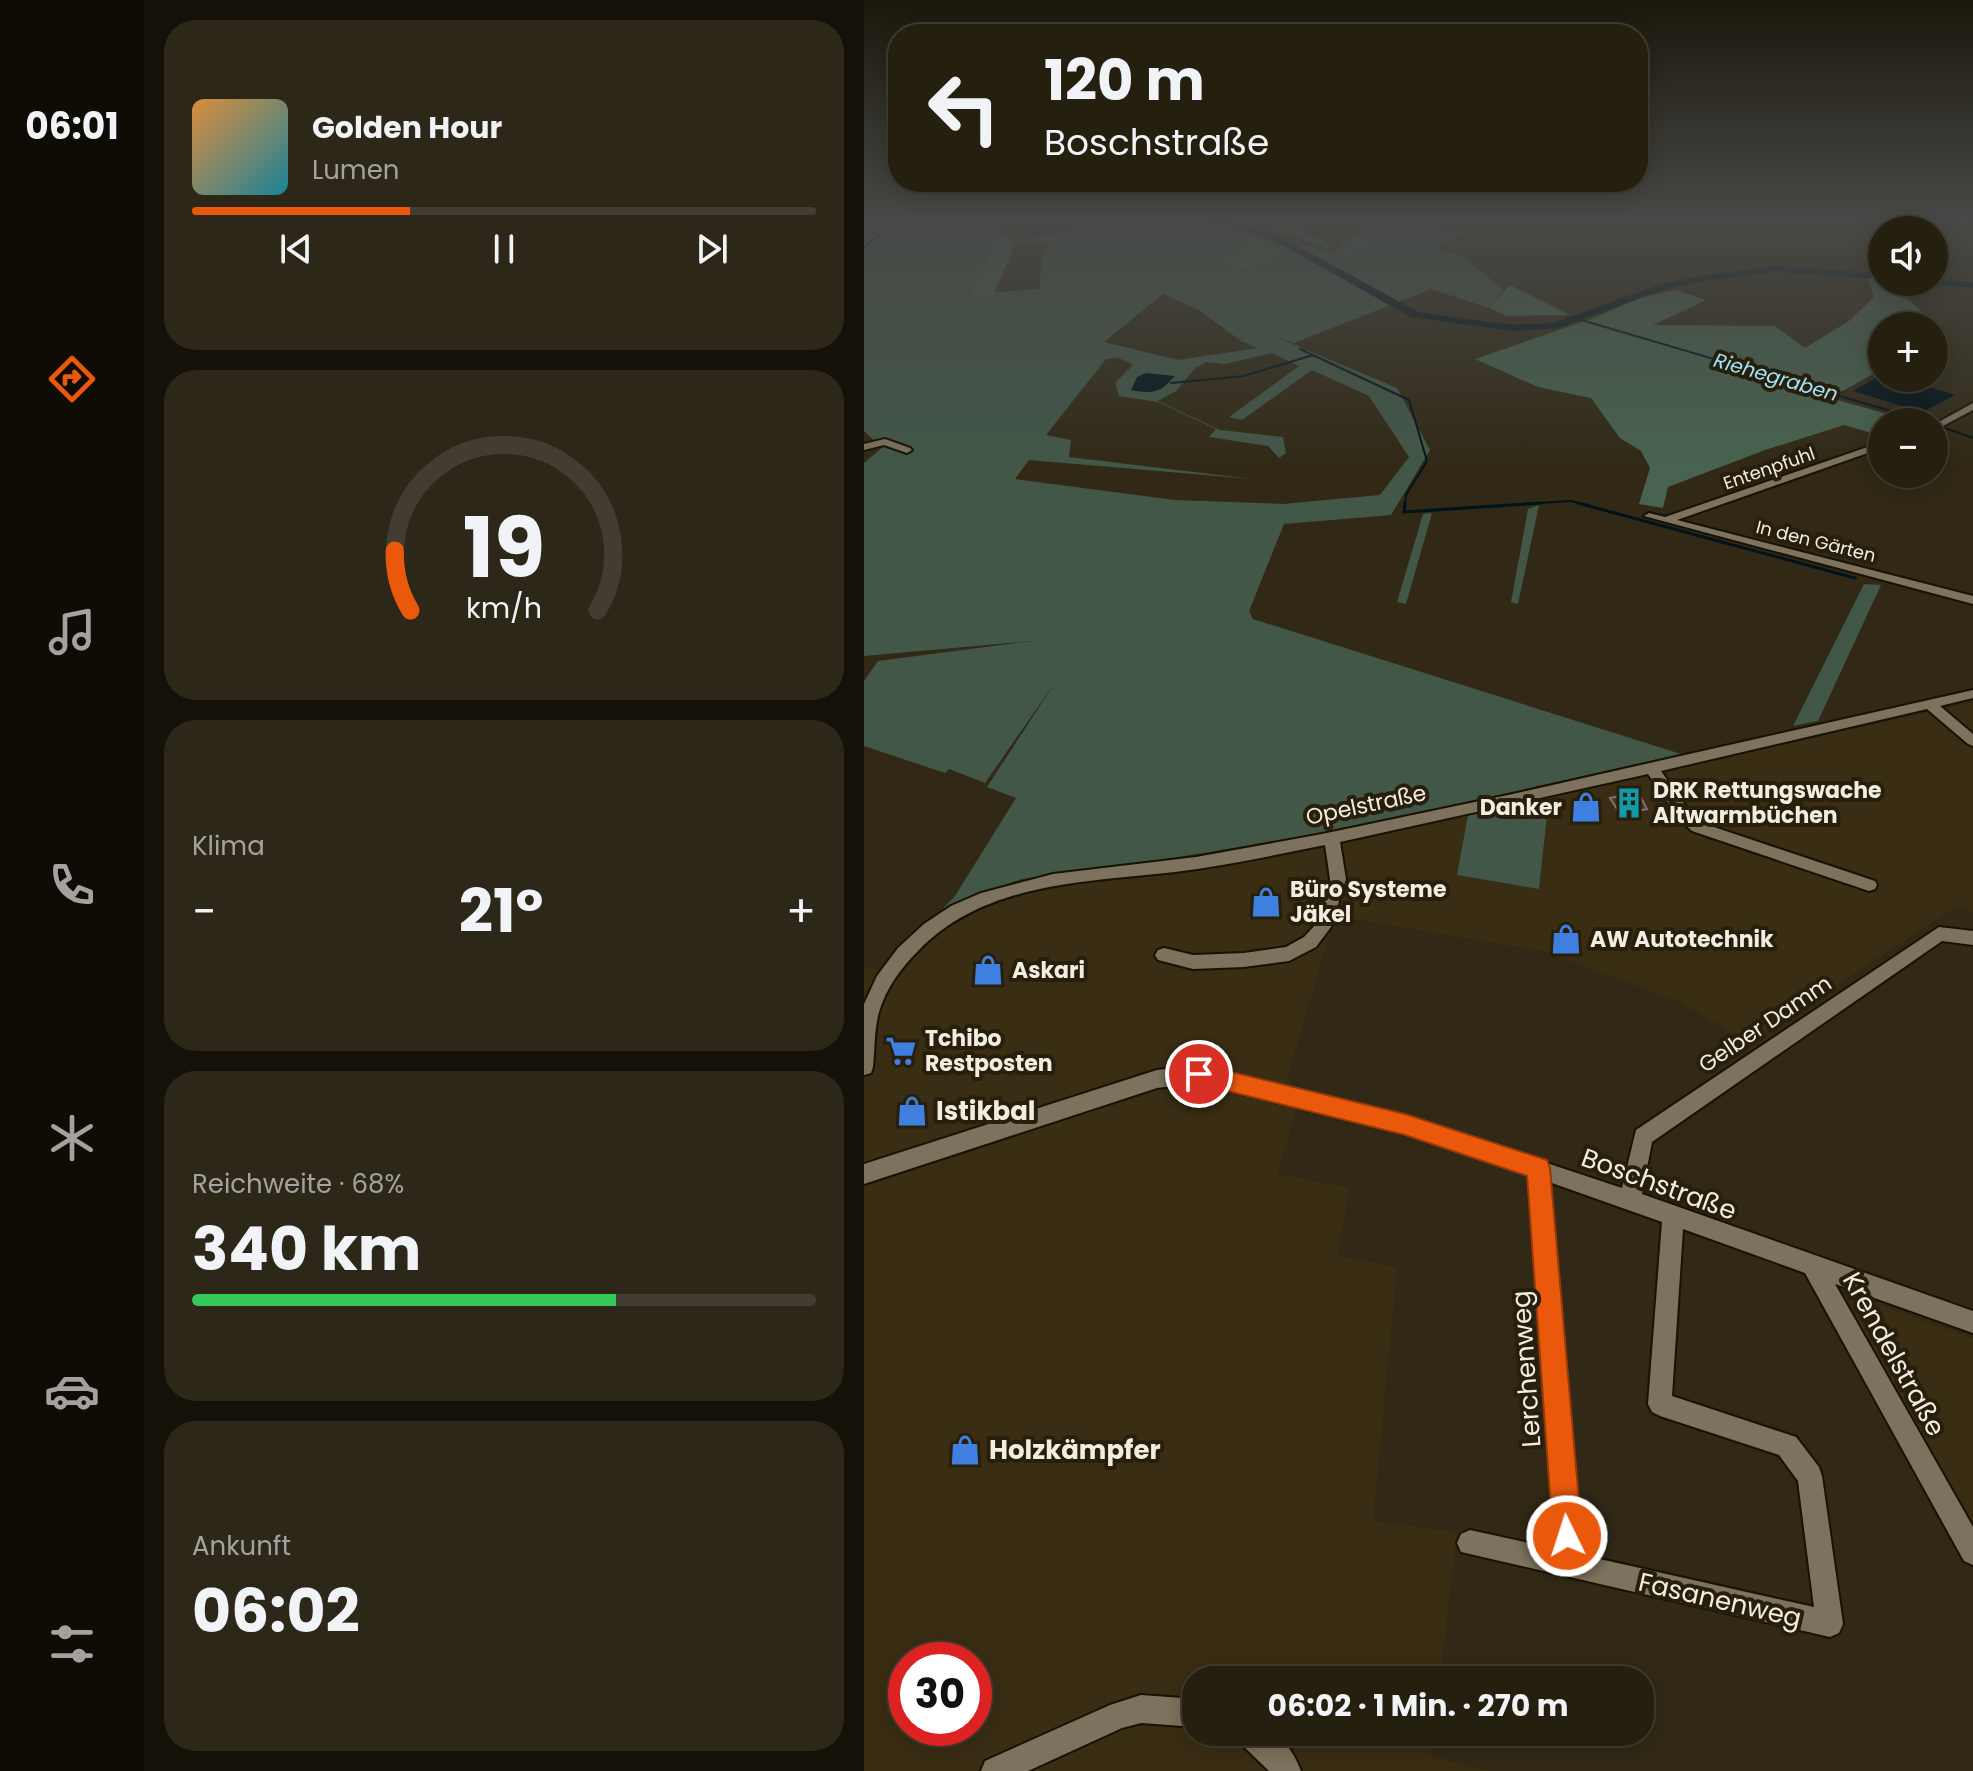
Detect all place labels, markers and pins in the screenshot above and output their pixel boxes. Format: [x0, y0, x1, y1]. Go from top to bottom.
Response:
place label: DRK Rettungswache Altwarmbüchen [1653, 775, 1882, 831]
building icon: DRK Rettungswache Altwarmbüchen [1612, 786, 1646, 820]
shop icon: Danker [1569, 790, 1603, 824]
place label: Danker [1480, 792, 1562, 823]
place label: Büro Systeme Jäkel [1290, 874, 1446, 930]
shop icon: Büro Systeme Jäkel [1249, 885, 1283, 919]
shop icon: AW Autotechnik [1549, 922, 1583, 956]
place label: AW Autotechnik [1590, 924, 1774, 955]
shop icon: Askari [971, 953, 1005, 987]
place label: Askari [1012, 955, 1085, 986]
place label: Tchibo Restposten [925, 1023, 1053, 1079]
supermarket icon: Tchibo Restposten [884, 1034, 918, 1068]
pin [1165, 1040, 1233, 1108]
place label: Istikbal [936, 1093, 1035, 1129]
shop icon: Istikbal [895, 1094, 929, 1128]
place label: Holzkämpfer [989, 1432, 1161, 1468]
shop icon: Holzkämpfer [948, 1433, 982, 1467]

